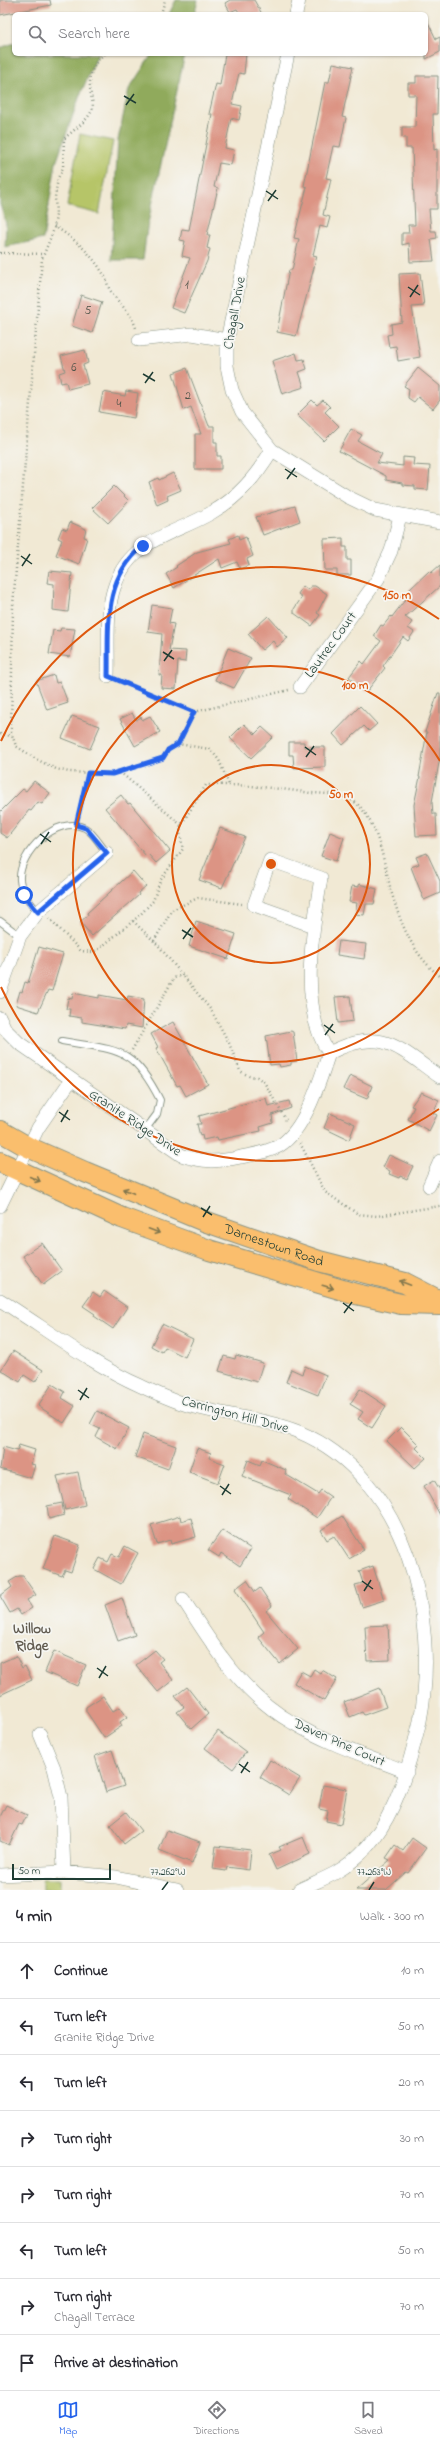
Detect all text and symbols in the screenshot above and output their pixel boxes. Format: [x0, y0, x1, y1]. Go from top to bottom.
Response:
search box [12, 12, 428, 56]
icon: search [26, 23, 48, 45]
text: Search here [58, 23, 130, 45]
street label: Chagall Drive [218, 274, 253, 351]
house number: 1 [185, 276, 189, 294]
house number: 5 [85, 302, 92, 320]
house number: 6 [71, 359, 77, 377]
house number: 2 [185, 387, 191, 405]
house number: 4 [117, 395, 122, 413]
route end [134, 537, 152, 555]
text: 150 m [383, 587, 412, 605]
street label: Lautrec Court [300, 607, 363, 683]
text: 100 m [342, 677, 369, 695]
text: 50 m [329, 786, 354, 804]
centre of rings [264, 857, 278, 871]
route start [15, 886, 33, 904]
street label: Granite Ridge Drive [84, 1084, 186, 1163]
one-way arrow [29, 1176, 41, 1183]
one-way arrow [123, 1187, 135, 1194]
street label: Darnestown Road [220, 1218, 326, 1272]
one-way arrow [148, 1227, 160, 1235]
one-way arrow [400, 1279, 412, 1287]
one-way arrow [322, 1284, 335, 1291]
street label: Carrington Hill Drive [179, 1391, 292, 1441]
district label: Willow Ridge [13, 1618, 51, 1659]
street label: Daven Pine Court [289, 1713, 389, 1773]
scale bar [12, 1862, 111, 1881]
text: 50 m [18, 1863, 40, 1879]
text: 77.262°W [150, 1865, 186, 1880]
text: 77.263°W [357, 1865, 391, 1880]
text: 4 min [16, 1904, 52, 1929]
text: Walk · 300 m [360, 1907, 424, 1926]
icon: ahead [16, 1960, 38, 1982]
text: Continue [54, 1960, 108, 1982]
text: 10 m [401, 1961, 424, 1980]
text: Turn left [54, 2006, 107, 2028]
icon: left [16, 2016, 38, 2038]
text: 50 m [398, 2017, 424, 2036]
text: Granite Ridge Drive [54, 2028, 154, 2047]
icon: left [16, 2072, 38, 2094]
text: Turn left [54, 2072, 107, 2094]
text: 20 m [399, 2073, 424, 2092]
icon: right [16, 2128, 38, 2150]
text: Turn right [54, 2128, 112, 2150]
text: 30 m [400, 2129, 424, 2148]
icon: right [16, 2184, 38, 2206]
text: Turn right [54, 2184, 112, 2206]
text: 70 m [400, 2185, 424, 2204]
icon: left [16, 2240, 38, 2262]
text: Turn left [54, 2240, 107, 2262]
text: 50 m [398, 2241, 424, 2260]
text: Turn right [54, 2286, 112, 2308]
icon: right [16, 2296, 38, 2318]
text: 70 m [400, 2297, 424, 2316]
text: Chagall Terrace [54, 2308, 135, 2327]
icon: arrive [16, 2352, 38, 2374]
text: Arrive at destination [54, 2352, 178, 2374]
tab: Map [57, 2399, 79, 2439]
tab: Directions [194, 2399, 240, 2439]
tab: Saved [354, 2399, 383, 2439]

